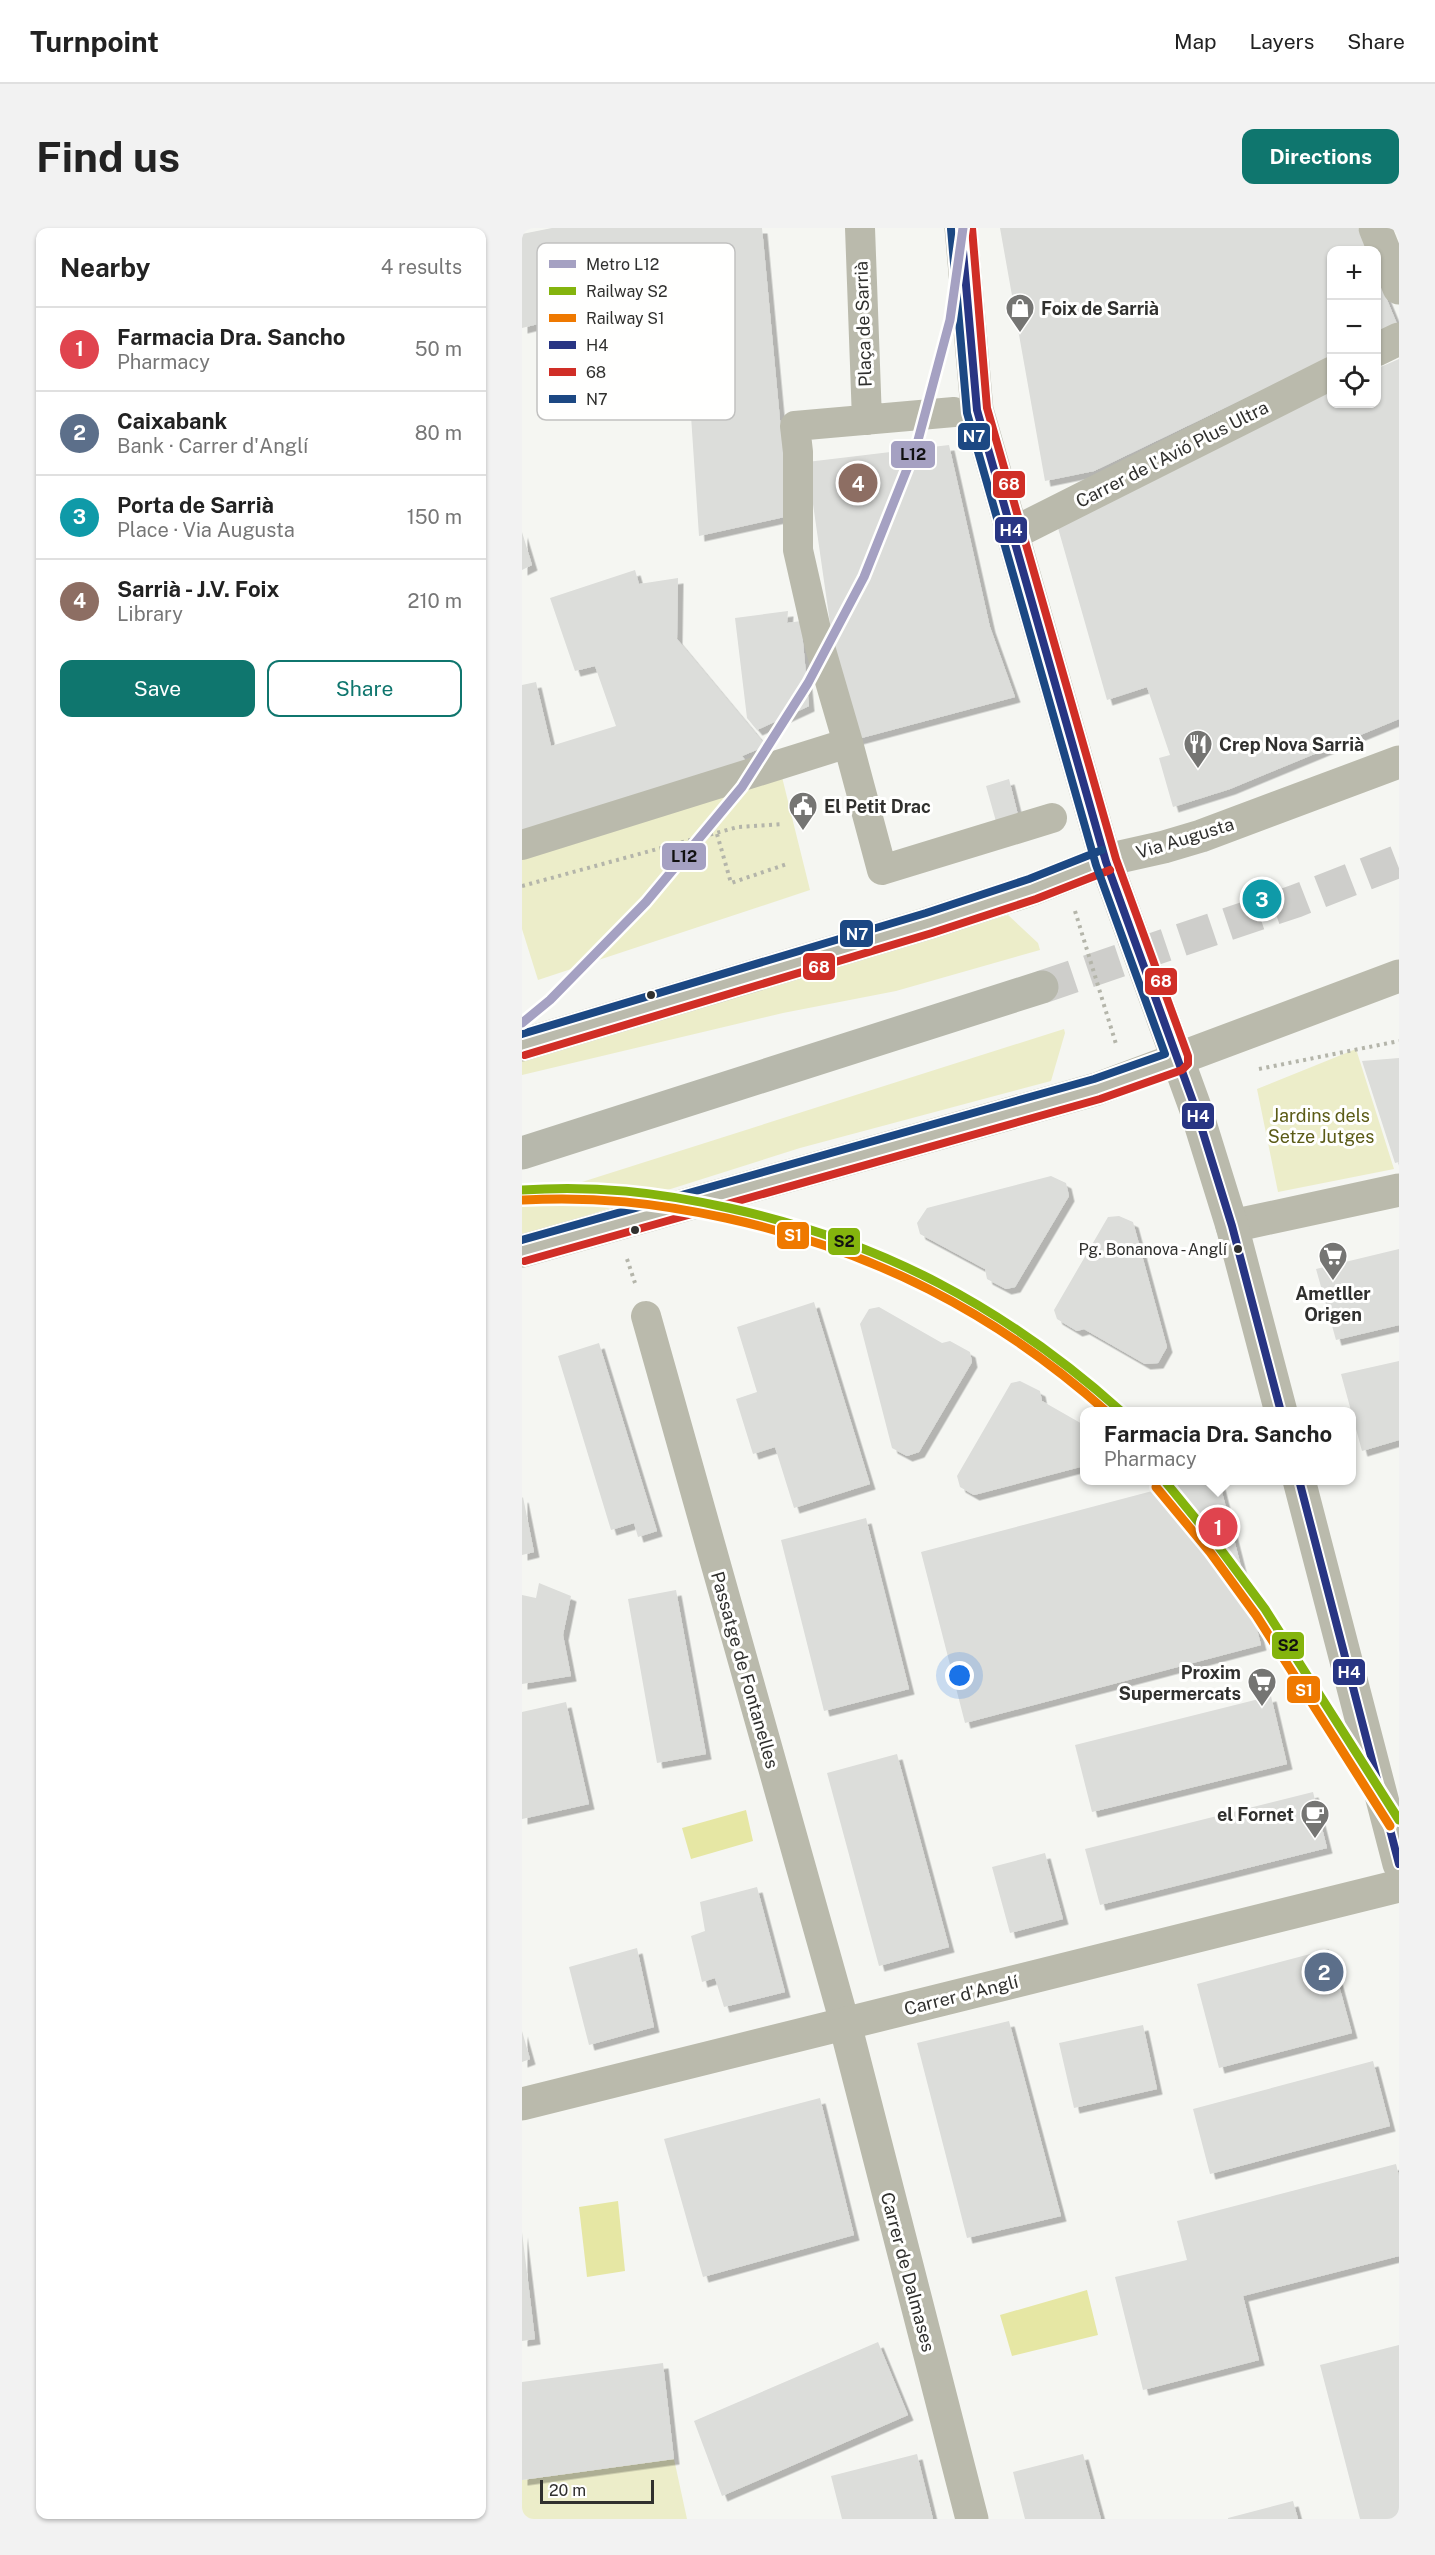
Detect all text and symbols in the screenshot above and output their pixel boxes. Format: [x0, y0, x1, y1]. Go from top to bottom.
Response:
text: Turnpoint [30, 25, 159, 58]
text: Map [1174, 29, 1217, 54]
text: Layers [1250, 29, 1314, 54]
text: Share [1347, 29, 1405, 54]
button: Directions [1242, 129, 1399, 184]
text: Find us [36, 132, 180, 181]
legend [537, 243, 735, 420]
map controls [1327, 246, 1381, 408]
button: + [1327, 246, 1381, 300]
text: Nearby [60, 252, 150, 283]
text: 4 results [381, 255, 462, 279]
text: Metro L12 [586, 255, 659, 274]
street label: Plaça de Sarrià [850, 261, 876, 387]
text: Railway S2 [586, 282, 668, 301]
shop icon: Foix de Sarrià [1004, 292, 1036, 334]
place label: Foix de Sarrià [1041, 298, 1159, 319]
button: − [1327, 300, 1381, 354]
text: Railway S1 [586, 309, 665, 328]
text: Farmacia Dra. Sancho [117, 324, 345, 350]
text: H4 [586, 336, 608, 355]
text: 1 [75, 337, 84, 361]
text: 50 m [415, 337, 462, 361]
text: Pharmacy [117, 350, 210, 374]
button: locate [1327, 354, 1381, 408]
text: 68 [586, 363, 606, 382]
text: N7 [586, 390, 608, 409]
street label: Carrer de l'Avió Plus Ultra [1072, 396, 1272, 512]
text: Caixabank [117, 408, 227, 434]
text: 2 [73, 421, 86, 445]
text: 80 m [415, 421, 462, 445]
line badge: N7 [957, 422, 991, 451]
text: N7 [963, 427, 985, 446]
text: Bank · Carrer d'Anglí [117, 434, 308, 458]
line badge: L12 [890, 440, 936, 469]
text: L12 [900, 445, 926, 464]
pin: 4 [838, 460, 878, 506]
line badge: 68 [992, 470, 1026, 499]
text: 68 [998, 475, 1020, 494]
text: Porta de Sarrià [117, 492, 274, 518]
text: 3 [73, 505, 86, 529]
text: 150 m [407, 505, 462, 529]
line badge: H4 [994, 516, 1028, 544]
text: Place · Via Augusta [117, 518, 295, 542]
text: H4 [1000, 521, 1023, 540]
text: Sarrià - J.V. Foix [117, 576, 279, 602]
text: 4 [73, 589, 86, 613]
text: 210 m [408, 589, 462, 613]
text: Library [117, 602, 183, 626]
button: Save [60, 660, 255, 717]
button: Share [267, 660, 462, 717]
restaurant icon: Crep Nova Sarrià [1182, 728, 1214, 770]
place label: Crep Nova Sarrià [1219, 734, 1364, 755]
public building icon: El Petit Drac [787, 790, 819, 832]
place label: El Petit Drac [824, 796, 931, 817]
street label: Via Augusta [1134, 813, 1236, 863]
line badge: L12 [661, 842, 707, 871]
text: L12 [671, 847, 697, 866]
pin: 3 [1242, 876, 1282, 922]
line badge: N7 [839, 919, 874, 948]
text: N7 [846, 925, 868, 944]
line badge: 68 [802, 952, 836, 981]
text: 68 [808, 958, 830, 977]
line badge: 68 [1144, 967, 1178, 996]
text: 68 [1150, 972, 1172, 991]
unlabelled marker [645, 989, 657, 1001]
line badge: H4 [1181, 1102, 1215, 1130]
park label: Jardins dels Setze Jutges [1268, 1105, 1374, 1147]
text: H4 [1187, 1107, 1210, 1126]
line badge: S1 [776, 1221, 810, 1250]
unlabelled marker [629, 1224, 641, 1236]
text: S1 [784, 1226, 802, 1245]
line badge: S2 [827, 1227, 861, 1256]
text: S2 [833, 1232, 855, 1251]
place label: Pg. Bonanova - Anglí [1078, 1240, 1228, 1259]
supermarket icon: Ametller Origen [1317, 1240, 1349, 1282]
marker: Pg. Bonanova - Anglí [1232, 1243, 1244, 1255]
place label: Ametller Origen [1295, 1283, 1371, 1325]
popup [1080, 1407, 1356, 1485]
text: Farmacia Dra. Sancho [1104, 1421, 1332, 1447]
text: Pharmacy [1104, 1447, 1197, 1471]
pin: 1 [1198, 1504, 1238, 1550]
street label: Passatge de Fontanelles [707, 1569, 783, 1771]
line badge: S2 [1271, 1631, 1305, 1660]
text: S2 [1277, 1636, 1299, 1655]
line badge: H4 [1332, 1658, 1366, 1686]
your location [945, 1661, 974, 1690]
place label: Proxim Supermercats [1119, 1662, 1241, 1704]
text: H4 [1338, 1663, 1361, 1682]
supermarket icon: Proxim Supermercats [1246, 1666, 1278, 1708]
line badge: S1 [1286, 1675, 1321, 1704]
text: S1 [1295, 1681, 1313, 1700]
cafe icon: el Fornet [1299, 1798, 1331, 1840]
place label: el Fornet [1217, 1804, 1294, 1825]
pin: 2 [1304, 1950, 1344, 1994]
street label: Carrer d'Anglí [902, 1971, 1021, 2019]
street label: Carrer de Dalmases [877, 2190, 939, 2354]
scale bar [540, 2477, 654, 2504]
text: 20 m [549, 2481, 586, 2500]

